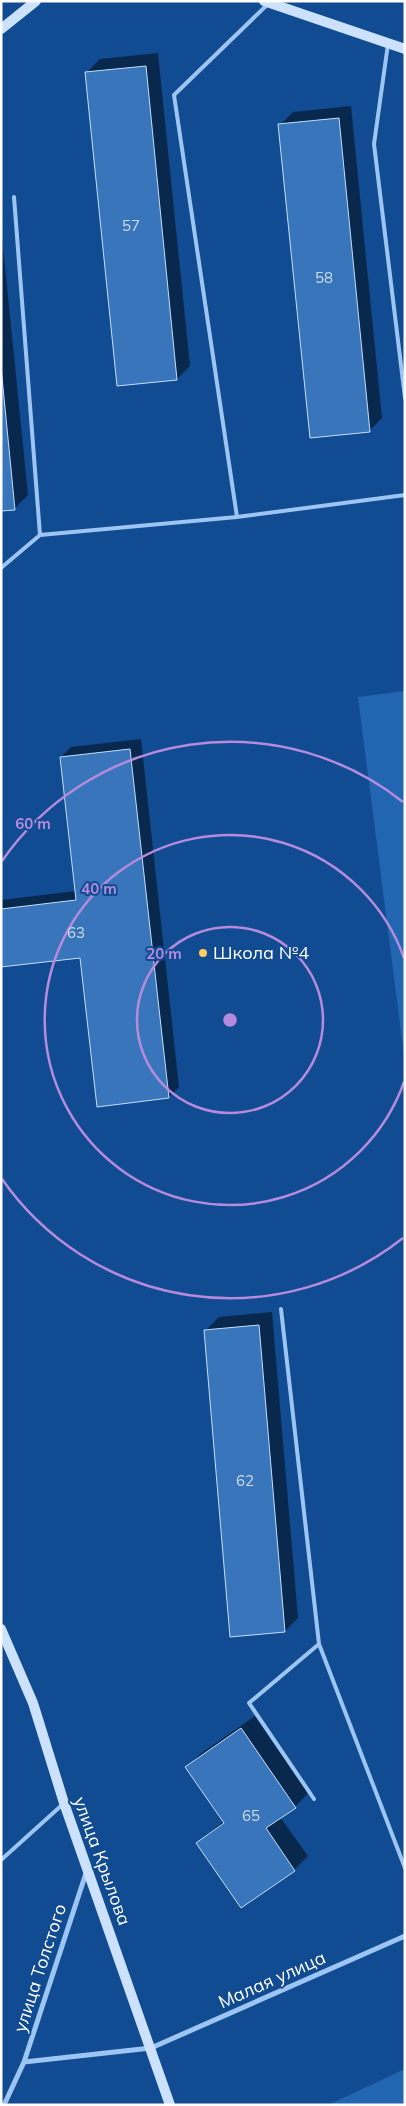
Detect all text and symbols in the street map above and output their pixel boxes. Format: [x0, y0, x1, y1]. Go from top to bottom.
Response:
house number: 57 [122, 216, 140, 235]
house number: 58 [315, 268, 333, 287]
text: 60 m [15, 814, 51, 833]
text: 40 m [81, 879, 117, 898]
house number: 63 [67, 923, 85, 942]
place label: Школа №4 [213, 941, 309, 964]
text: 20 m [146, 944, 182, 963]
marker: Школа №4 [197, 947, 209, 959]
centre of rings [221, 1011, 239, 1029]
house number: 62 [236, 1471, 254, 1490]
street label: улица Крылова [69, 1793, 136, 1928]
house number: 65 [242, 1806, 260, 1825]
street label: улица Толстого [8, 1901, 71, 2035]
street label: Малая улица [215, 1946, 329, 2013]

